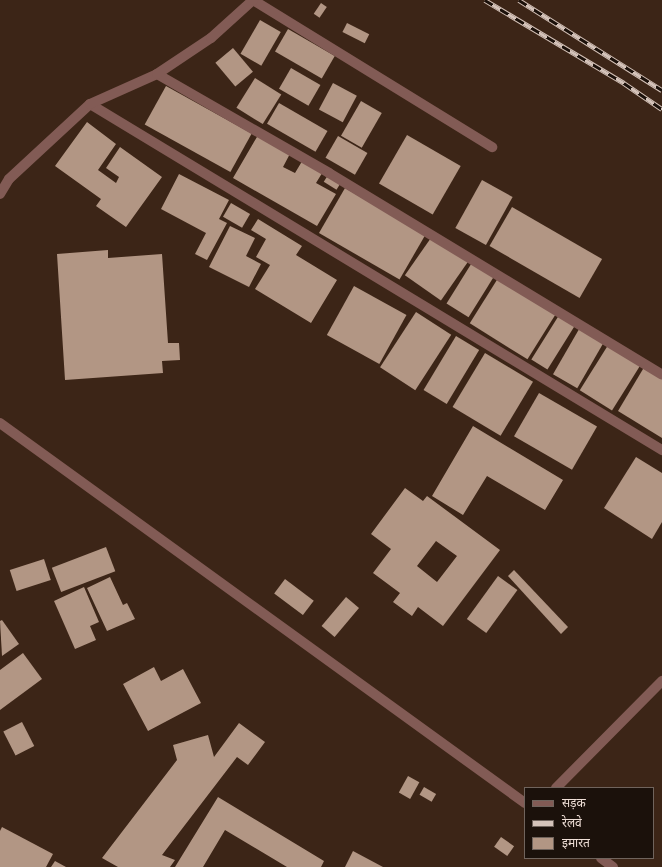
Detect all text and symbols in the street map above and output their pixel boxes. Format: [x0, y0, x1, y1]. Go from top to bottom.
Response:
legend [524, 787, 654, 859]
text: सड़क [562, 794, 586, 811]
text: रेलवे [562, 814, 582, 831]
text: इमारत [562, 834, 590, 851]

